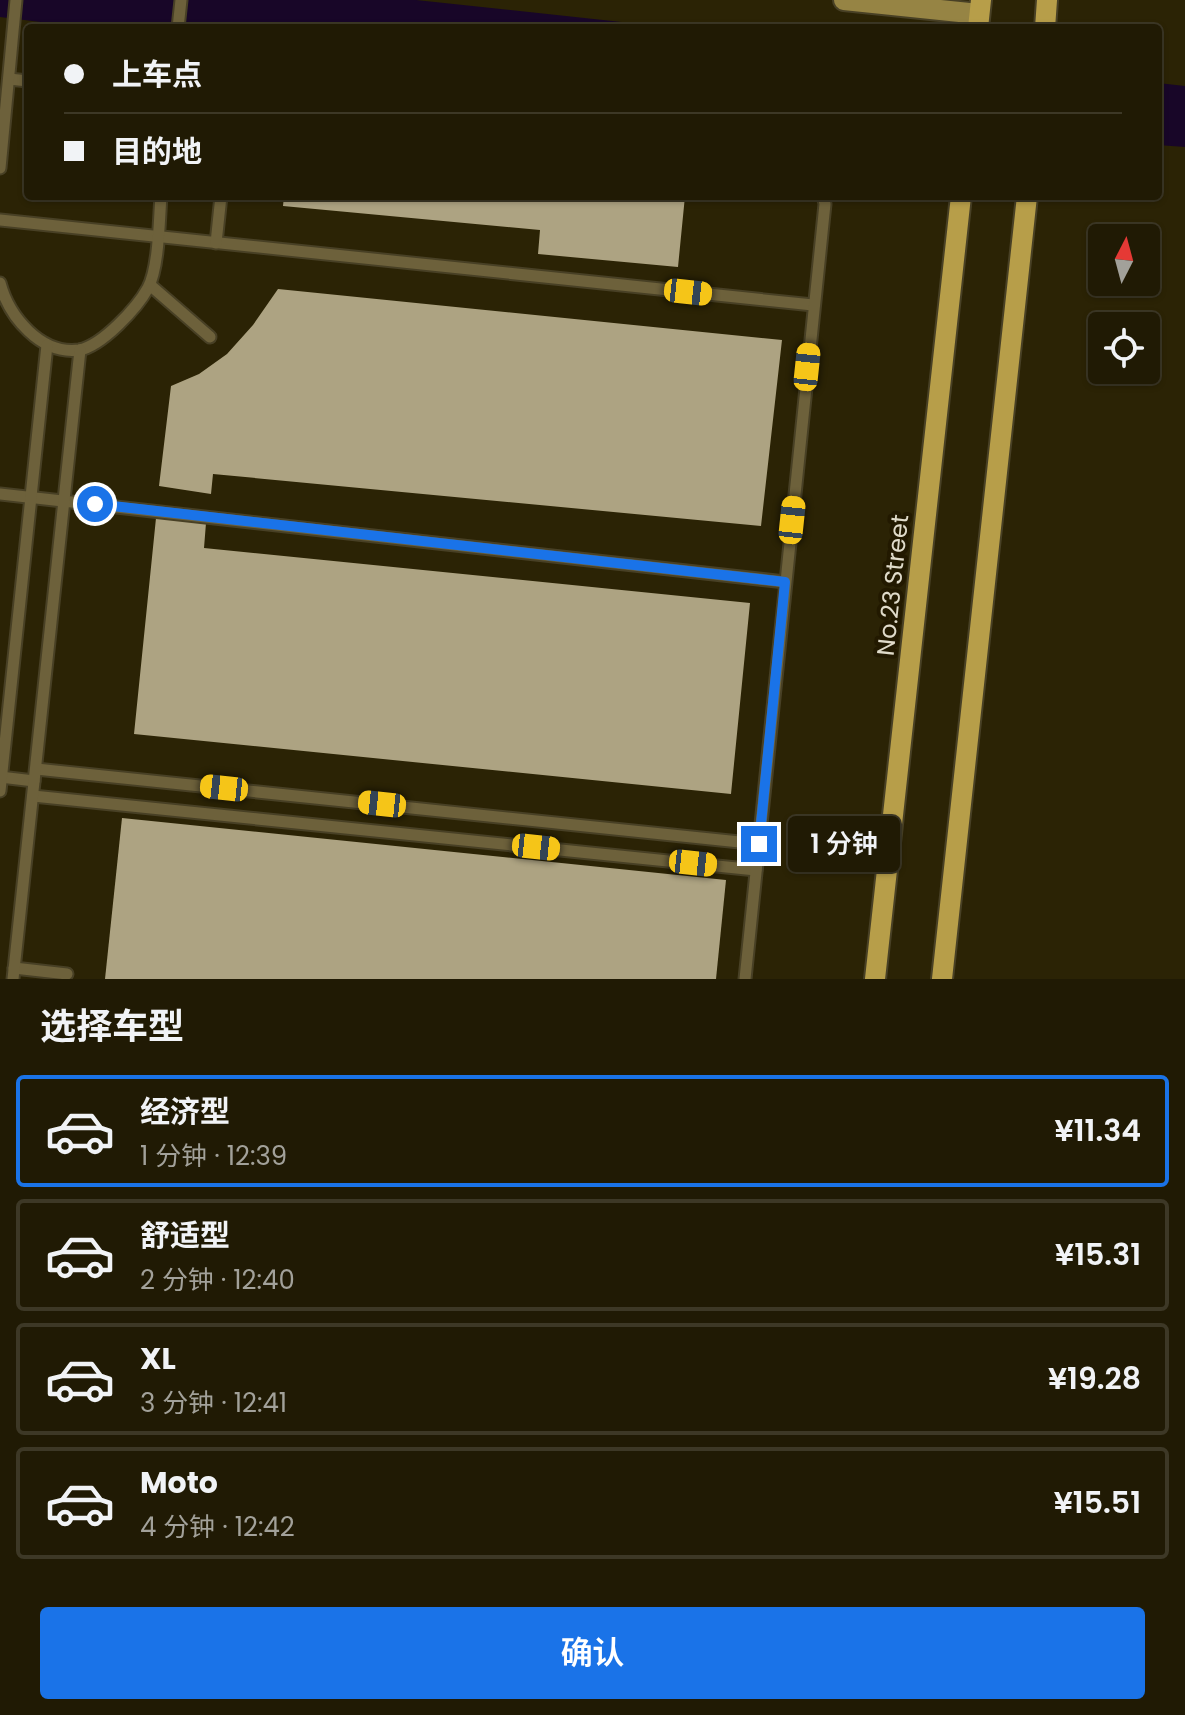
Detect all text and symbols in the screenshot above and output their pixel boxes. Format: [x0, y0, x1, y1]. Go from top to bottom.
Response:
text: 上车点 [112, 53, 202, 96]
text: 目的地 [112, 130, 202, 173]
north arrow [1088, 224, 1160, 296]
map controls [1088, 224, 1160, 384]
car [663, 278, 713, 306]
button: locate [1088, 312, 1160, 384]
car [793, 342, 821, 392]
route start [77, 486, 113, 522]
car [778, 495, 806, 545]
street label: No.23 Street [869, 513, 916, 657]
car [199, 774, 249, 802]
car [357, 790, 407, 818]
callout: 1 分钟 [787, 816, 899, 872]
route end [741, 826, 777, 862]
text: 1 分钟 [810, 826, 878, 862]
car [511, 833, 561, 861]
car [668, 849, 718, 877]
text: 选择车型 [40, 1001, 184, 1052]
text: 经济型 [140, 1090, 230, 1133]
icon: car [44, 1095, 116, 1167]
text: ¥11.34 [1055, 1109, 1141, 1152]
text: 1 分钟 · 12:39 [140, 1138, 287, 1174]
text: 舒适型 [140, 1214, 230, 1257]
icon: car [44, 1219, 116, 1291]
text: ¥15.31 [1055, 1233, 1141, 1276]
text: 2 分钟 · 12:40 [140, 1262, 295, 1298]
text: XL [140, 1337, 176, 1380]
icon: car [44, 1343, 116, 1415]
text: ¥19.28 [1048, 1357, 1141, 1400]
text: 3 分钟 · 12:41 [140, 1385, 287, 1421]
text: Moto [140, 1461, 218, 1504]
icon: car [44, 1467, 116, 1539]
text: ¥15.51 [1054, 1481, 1141, 1524]
text: 4 分钟 · 12:42 [140, 1509, 295, 1545]
button: 确认 [40, 1607, 1145, 1699]

